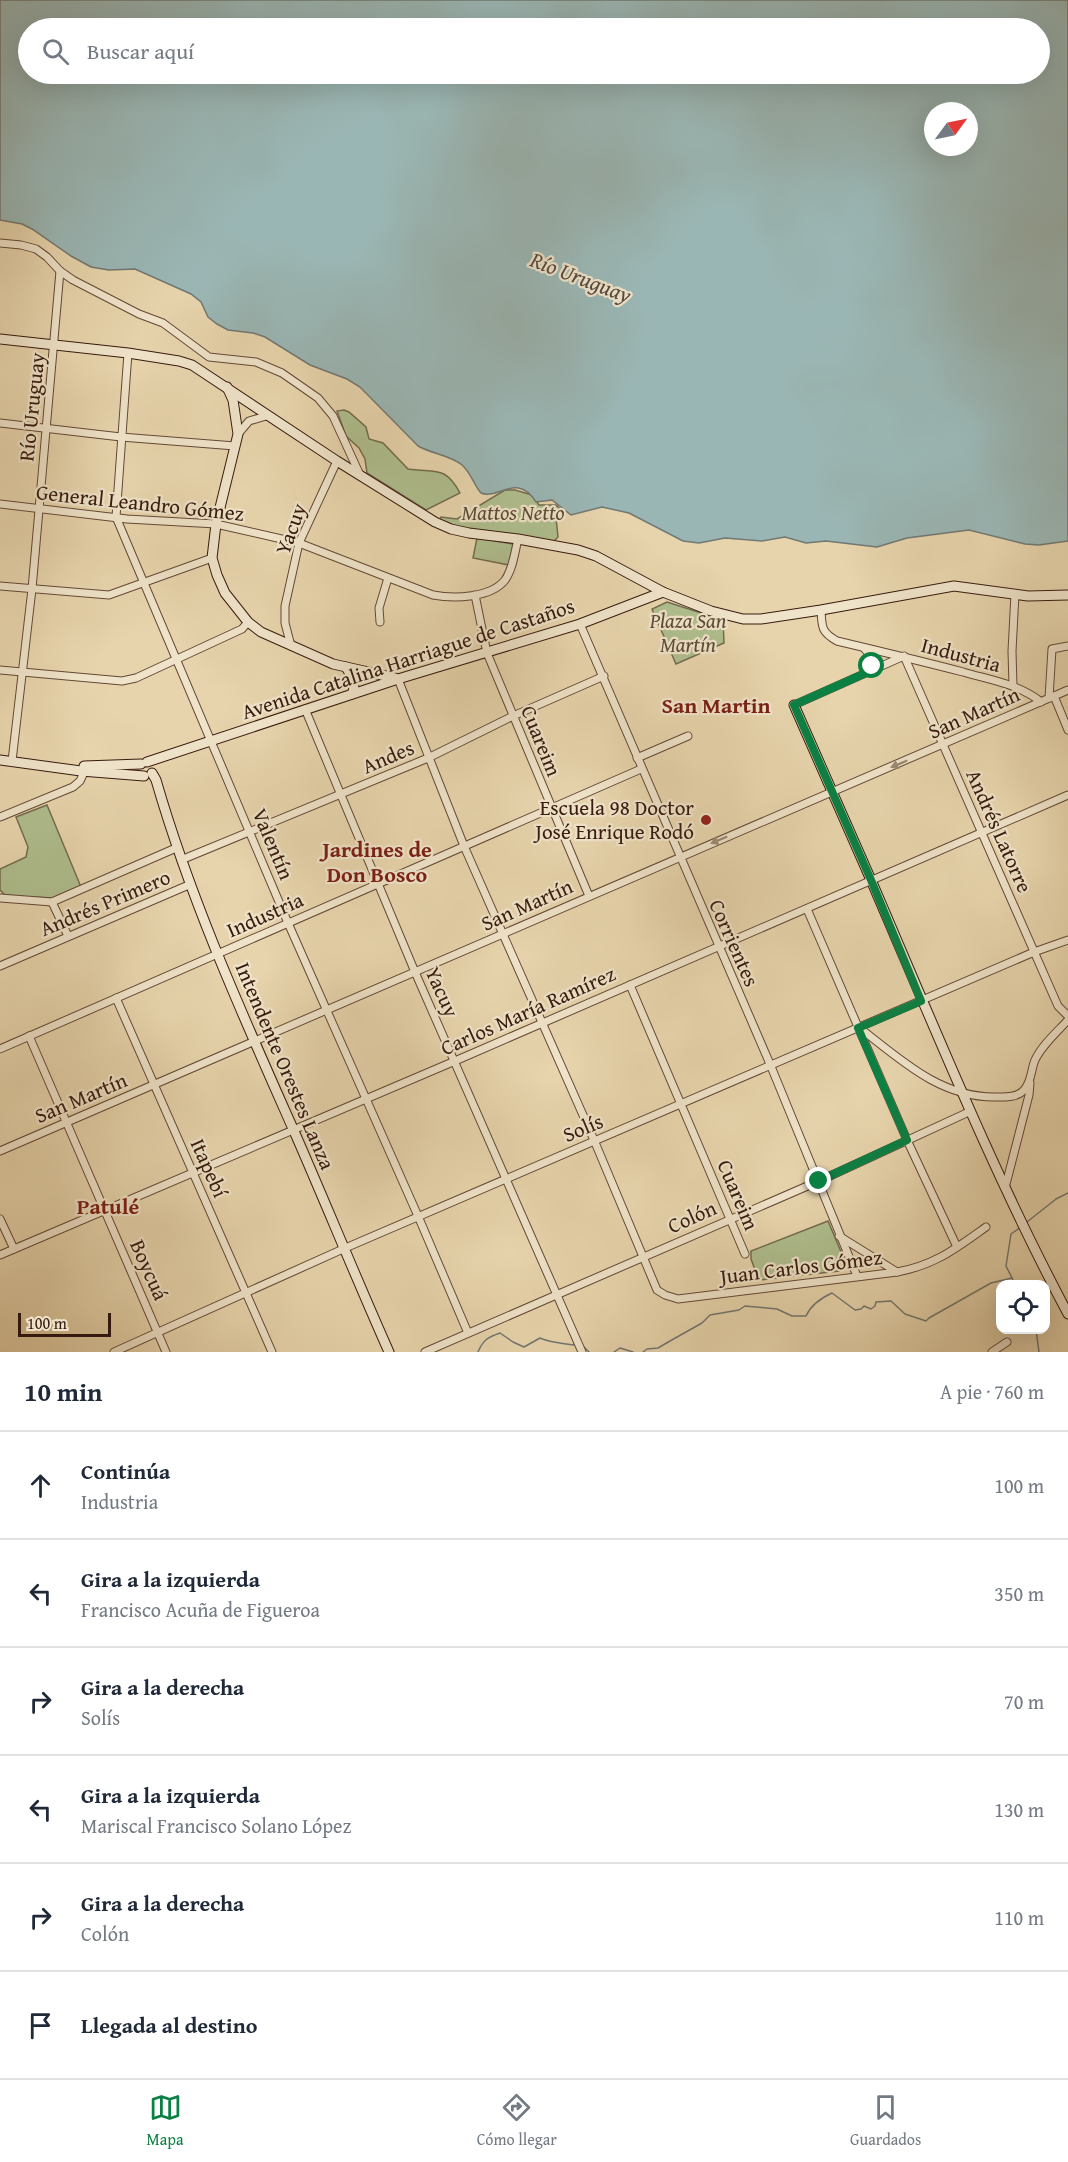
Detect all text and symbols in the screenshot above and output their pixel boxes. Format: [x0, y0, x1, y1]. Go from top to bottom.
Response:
search box [18, 18, 1050, 84]
icon: search [39, 35, 72, 68]
text: Buscar aquí [87, 35, 194, 67]
north arrow [924, 102, 978, 156]
water label: Río Uruguay [525, 243, 636, 311]
street label: Río Uruguay [10, 350, 53, 463]
street label: General Leandro Gómez [35, 476, 245, 529]
park label: Mattos Netto [461, 497, 565, 528]
street label: Yacuy [267, 498, 314, 559]
street label: Avenida Catalina Harriague de Castaños [237, 590, 578, 727]
park label: Plaza San Martín [649, 605, 727, 660]
street label: Industria [918, 629, 1004, 680]
route start [858, 652, 884, 678]
street label: San Martín [923, 678, 1025, 747]
district label: San Martin [661, 689, 771, 721]
street label: Cuareim [513, 701, 570, 781]
street label: Andes [357, 732, 419, 781]
one-way arrow [890, 760, 908, 769]
street label: Andrés Latorre [958, 764, 1041, 898]
place label: Escuela 98 Doctor José Enrique Rodó [532, 792, 694, 847]
street label: Valentín [245, 803, 302, 885]
marker: Escuela 98 Doctor José Enrique Rodó [699, 813, 713, 827]
district label: Jardines de Don Bosco [318, 833, 432, 890]
one-way arrow [710, 835, 728, 845]
street label: Andrés Primero [35, 861, 175, 944]
street label: San Martín [476, 870, 578, 939]
street label: Industria [221, 884, 308, 945]
street label: Corrientes [701, 894, 767, 991]
street label: Intendente Orestes Lanza [228, 957, 343, 1174]
street label: Carlos María Ramírez [435, 958, 620, 1063]
street label: Yacuy [418, 962, 467, 1023]
street label: San Martín [30, 1064, 132, 1131]
street label: Solís [558, 1105, 608, 1150]
street label: Itapebí [183, 1133, 237, 1203]
street label: Cuareim [710, 1155, 767, 1235]
route end [805, 1167, 831, 1193]
district label: Patulé [77, 1190, 140, 1222]
street label: Colón [662, 1192, 721, 1241]
street label: Boycuá [122, 1234, 177, 1305]
street label: Juan Carlos Gómez [715, 1241, 884, 1292]
map controls [996, 1280, 1050, 1334]
button: locate [996, 1280, 1050, 1334]
scale bar [18, 1310, 111, 1338]
text: 100 m [27, 1311, 67, 1335]
text: 10 min [24, 1372, 102, 1411]
text: A pie · 760 m [940, 1377, 1044, 1406]
text: Continúa [81, 1455, 170, 1487]
icon: ahead [24, 1469, 57, 1502]
text: 100 m [994, 1471, 1044, 1500]
text: Industria [81, 1487, 158, 1516]
text: Gira a la izquierda [81, 1563, 260, 1595]
icon: left [24, 1577, 57, 1610]
text: 350 m [994, 1579, 1044, 1608]
text: Francisco Acuña de Figueroa [81, 1595, 320, 1624]
text: Gira a la derecha [81, 1671, 244, 1703]
icon: right [24, 1685, 57, 1718]
text: 70 m [1004, 1687, 1044, 1716]
text: Solís [81, 1703, 120, 1732]
text: Gira a la izquierda [81, 1779, 260, 1811]
icon: left [24, 1793, 57, 1826]
text: 130 m [994, 1795, 1044, 1824]
text: Mariscal Francisco Solano López [81, 1811, 351, 1840]
text: Gira a la derecha [81, 1887, 244, 1919]
icon: right [24, 1901, 57, 1934]
text: 110 m [994, 1903, 1044, 1932]
text: Colón [81, 1919, 129, 1948]
icon: arrive [24, 2009, 57, 2042]
text: Llegada al destino [81, 2009, 257, 2041]
tab: Mapa [147, 2091, 183, 2151]
tab: Cómo llegar [477, 2091, 557, 2151]
tab: Guardados [850, 2091, 921, 2151]

